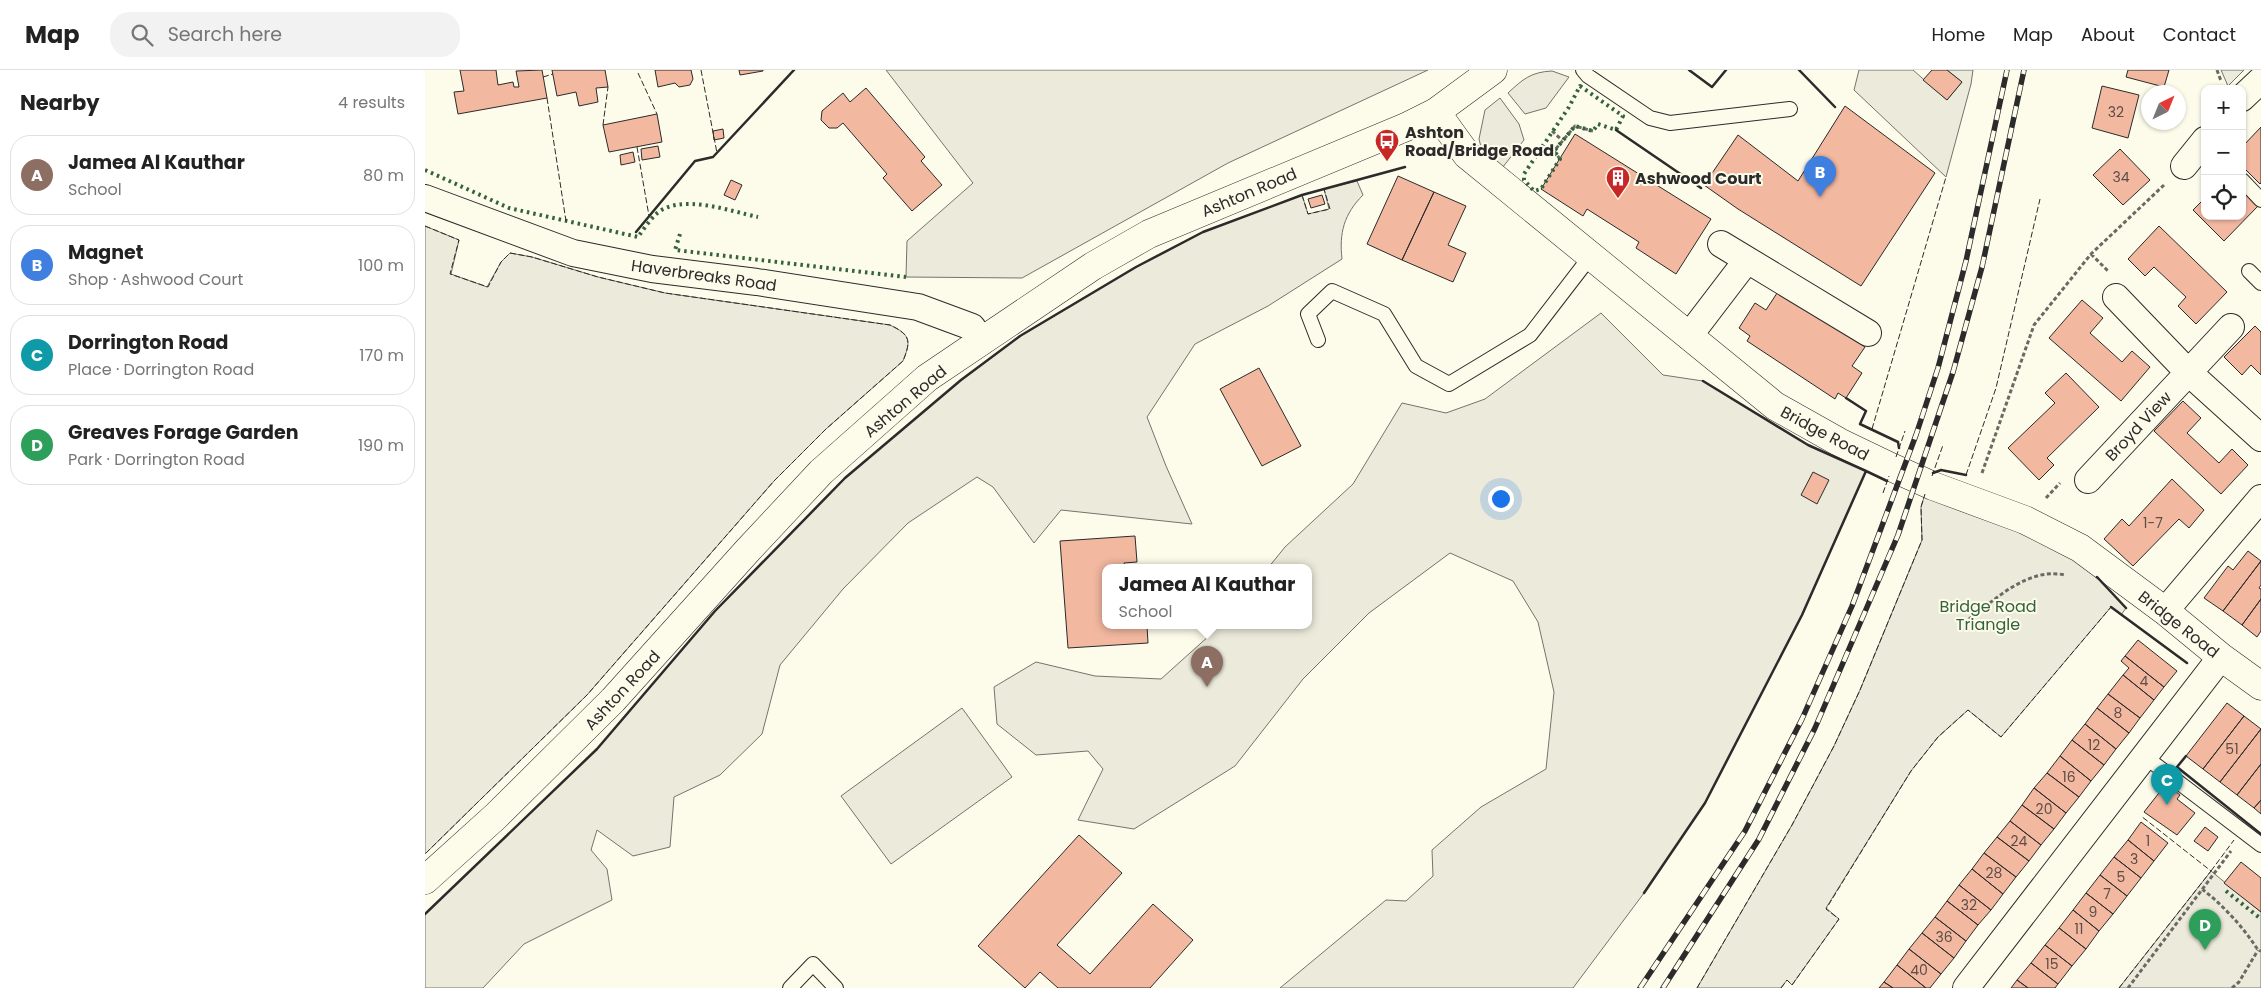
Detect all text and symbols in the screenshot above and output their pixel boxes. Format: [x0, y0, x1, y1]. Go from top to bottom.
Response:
search box [110, 12, 460, 57]
text: Map [25, 18, 80, 51]
icon: search [128, 21, 156, 49]
text: Search here [168, 21, 282, 48]
text: Home [1931, 22, 1985, 47]
text: Map [2013, 22, 2053, 47]
text: About [2081, 22, 2135, 47]
text: Contact [2163, 22, 2236, 47]
north arrow [2141, 85, 2186, 130]
map controls [2201, 85, 2246, 220]
button: + [2201, 85, 2246, 130]
text: Nearby [20, 88, 100, 117]
text: 4 results [338, 91, 405, 114]
house number: 32 [2108, 102, 2124, 122]
place label: Ashton Road/Bridge Road [1405, 121, 1554, 162]
bus stop icon: Ashton Road/Bridge Road [1374, 128, 1400, 162]
button: − [2201, 130, 2246, 175]
text: Jamea Al Kauthar [68, 149, 245, 176]
pin: B [1804, 156, 1836, 197]
street label: Ashton Road [1198, 162, 1300, 223]
text: A [31, 164, 43, 187]
text: 80 m [363, 164, 404, 187]
building icon: Ashwood Court [1605, 165, 1631, 199]
place label: Ashwood Court [1635, 167, 1762, 190]
house number: 34 [2112, 167, 2130, 187]
button: locate [2201, 175, 2246, 220]
text: School [68, 178, 122, 201]
text: Magnet [68, 239, 143, 266]
text: B [32, 254, 42, 277]
text: 100 m [358, 254, 404, 277]
street label: Haverbreaks Road [630, 254, 778, 297]
text: Shop · Ashwood Court [68, 268, 243, 291]
text: Dorrington Road [68, 329, 228, 356]
text: C [31, 344, 43, 367]
text: 170 m [359, 344, 404, 367]
text: Place · Dorrington Road [68, 358, 254, 381]
street label: Ashton Road [859, 360, 952, 443]
street label: Broyd View [2100, 386, 2177, 466]
street label: Bridge Road [1776, 400, 1873, 466]
text: Greaves Forage Garden [68, 419, 299, 446]
text: D [31, 434, 43, 457]
text: 190 m [358, 434, 404, 457]
text: Park · Dorrington Road [68, 448, 245, 471]
your location [1488, 486, 1514, 512]
house number: 1-7 [2143, 513, 2163, 533]
popup [1102, 564, 1312, 629]
text: Jamea Al Kauthar [1119, 571, 1295, 598]
street label: Bridge Road [2133, 585, 2224, 663]
park label: Bridge Road Triangle [1939, 595, 2037, 636]
text: School [1119, 600, 1172, 623]
street label: Ashton Road [579, 645, 665, 735]
pin: A [1191, 646, 1223, 687]
house number: 4 [2140, 671, 2149, 691]
house number: 8 [2114, 703, 2123, 723]
house number: 12 [2088, 735, 2100, 755]
house number: 51 [2225, 739, 2239, 759]
pin: C [2151, 764, 2183, 805]
house number: 16 [2062, 767, 2076, 787]
house number: 20 [2036, 799, 2052, 819]
house number: 24 [2011, 831, 2028, 851]
house number: 1 [2146, 831, 2150, 851]
house number: 3 [2130, 849, 2138, 869]
house number: 28 [1986, 863, 2003, 883]
house number: 5 [2117, 867, 2125, 887]
house number: 7 [2103, 884, 2111, 904]
house number: 32 [1961, 895, 1977, 915]
house number: 9 [2089, 902, 2097, 922]
pin: D [2189, 909, 2221, 950]
house number: 11 [2075, 919, 2083, 939]
house number: 36 [1935, 927, 1953, 947]
house number: 15 [2045, 954, 2059, 974]
house number: 40 [1910, 960, 1928, 980]

